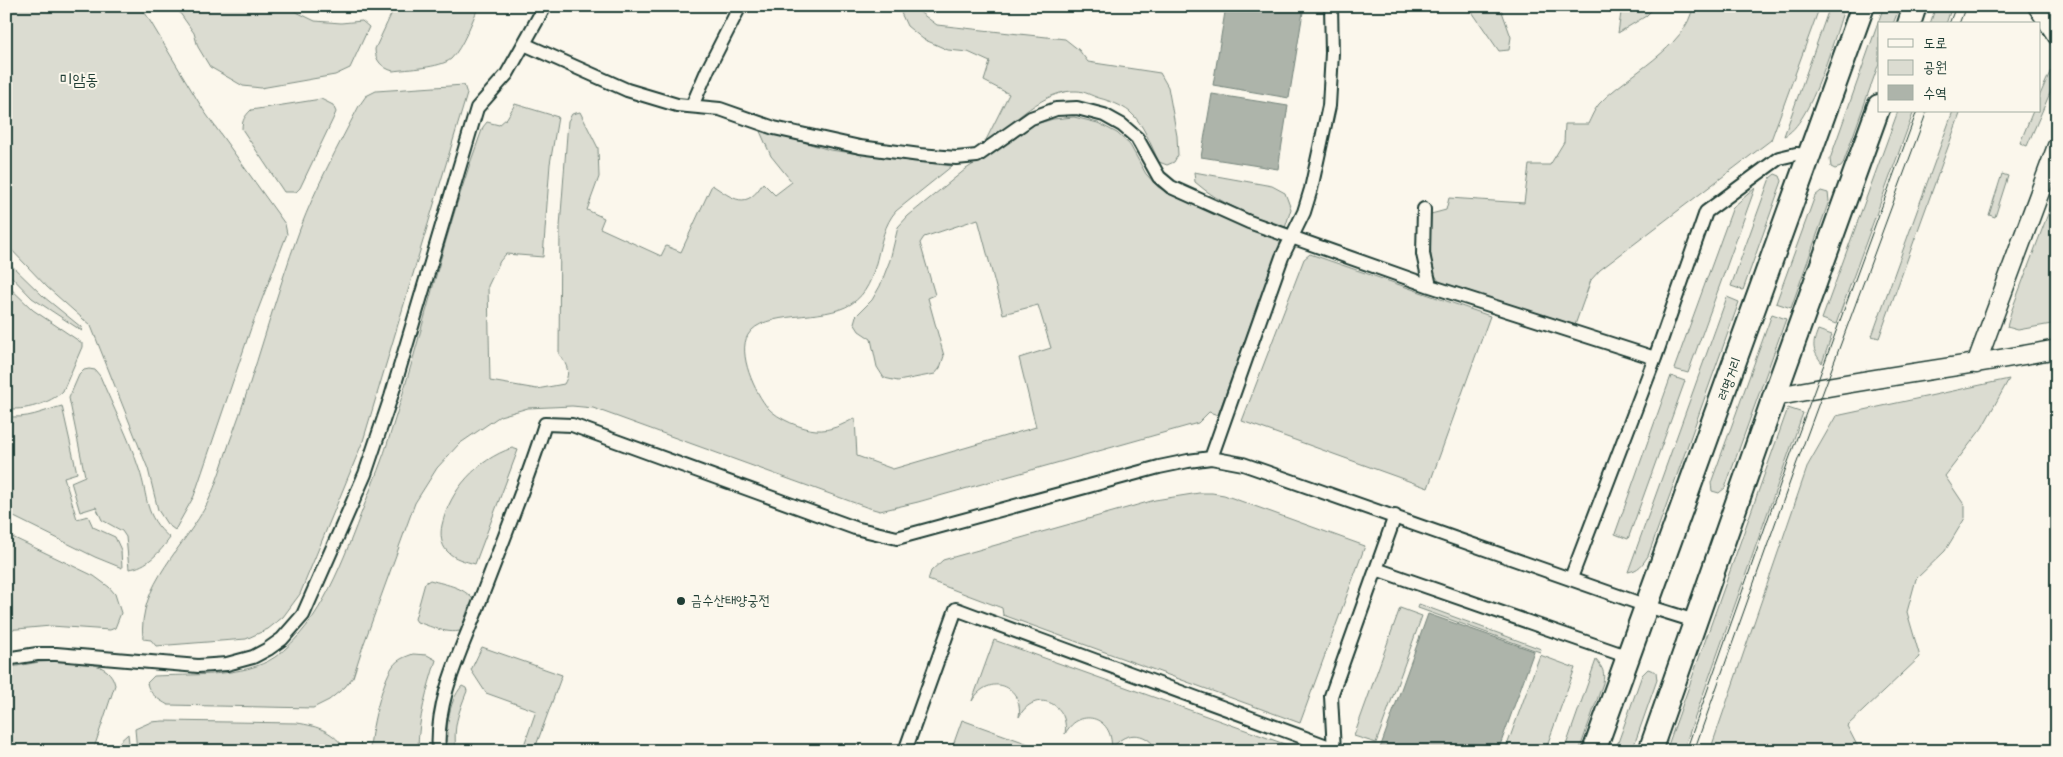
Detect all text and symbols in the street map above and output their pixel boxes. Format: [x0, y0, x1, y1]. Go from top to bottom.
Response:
legend [1878, 22, 2040, 112]
text: 도로 [1923, 33, 1947, 54]
text: 공원 [1923, 57, 1947, 78]
district label: 미암동 [60, 69, 98, 91]
text: 수역 [1923, 83, 1947, 104]
street label: 려명거리 [1713, 354, 1747, 404]
place label: 금수산태양궁전 [691, 591, 770, 611]
marker: 금수산태양궁전 [675, 595, 687, 607]

